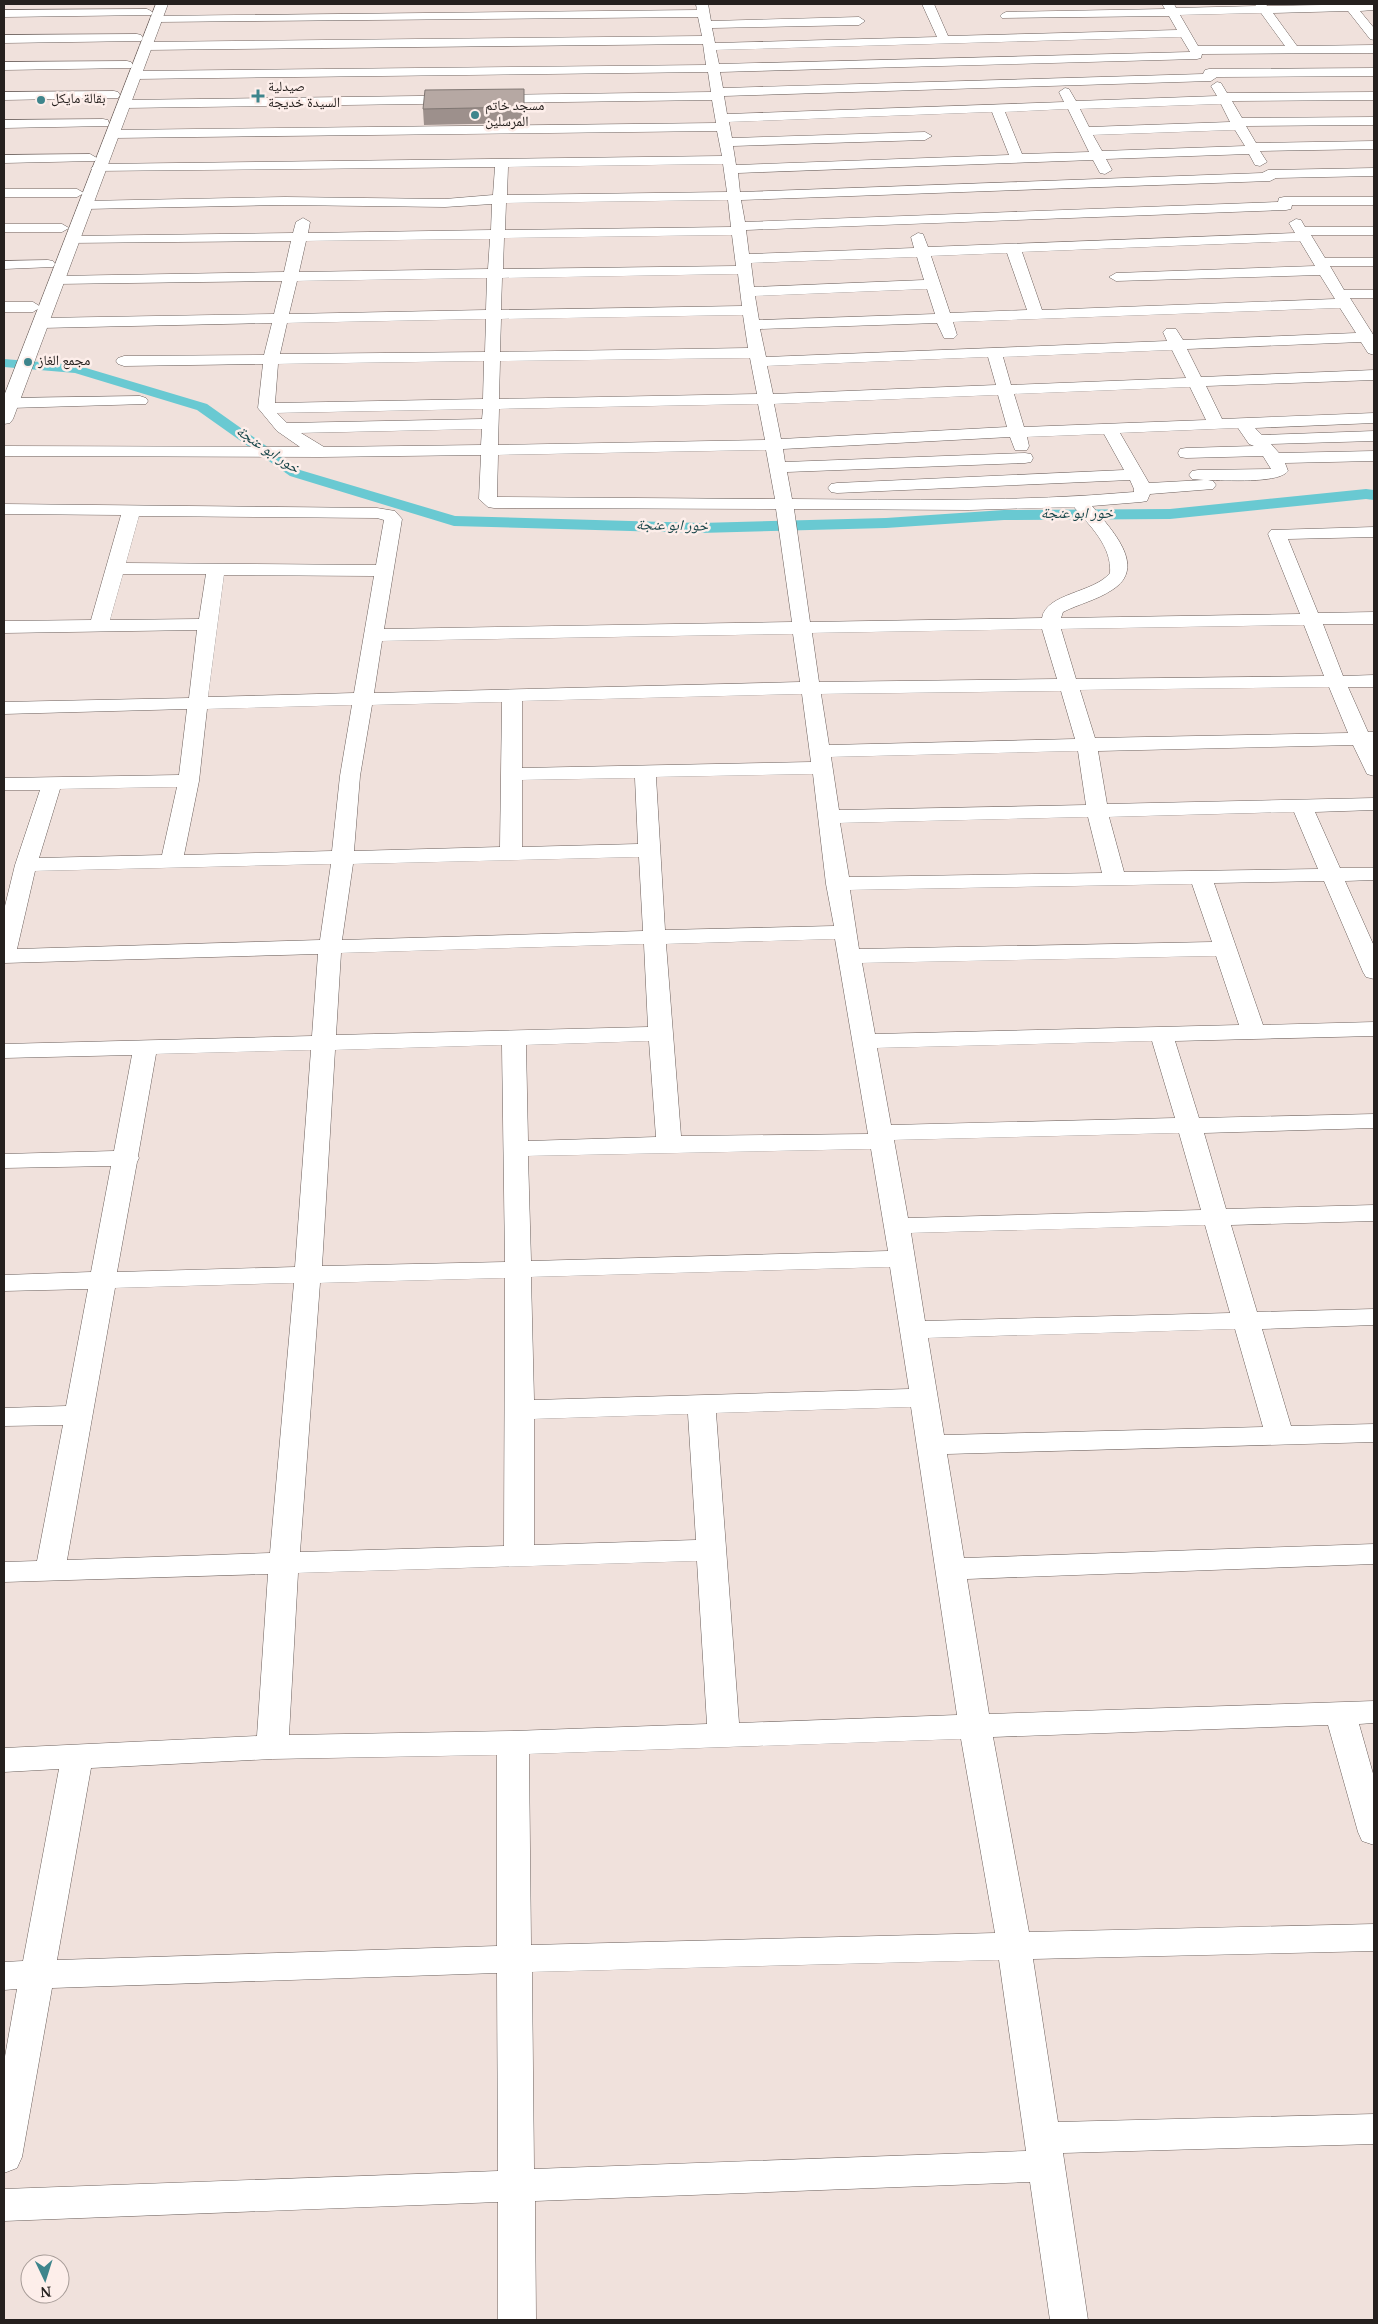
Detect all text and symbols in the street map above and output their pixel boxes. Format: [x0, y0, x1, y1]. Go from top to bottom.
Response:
place label: صيدلية السيدة خديجة [268, 76, 340, 116]
place label: بقالة مايكل [51, 88, 106, 112]
marker: صيدلية السيدة خديجة [252, 90, 264, 102]
marker: بقالة مايكل [35, 94, 47, 106]
place label: مسجد خاتم المرسلين [485, 95, 544, 135]
marker: مسجد خاتم المرسلين [469, 109, 481, 121]
place label: مجمع الغاز [37, 350, 90, 374]
marker: مجمع الغاز [22, 356, 34, 368]
water label: خور ابو عنجة [230, 420, 305, 482]
water label: خور ابو عنجة [1041, 502, 1114, 528]
water label: خور ابو عنجة [636, 513, 709, 541]
north arrow [20, 2254, 70, 2304]
text: N [39, 2278, 52, 2302]

